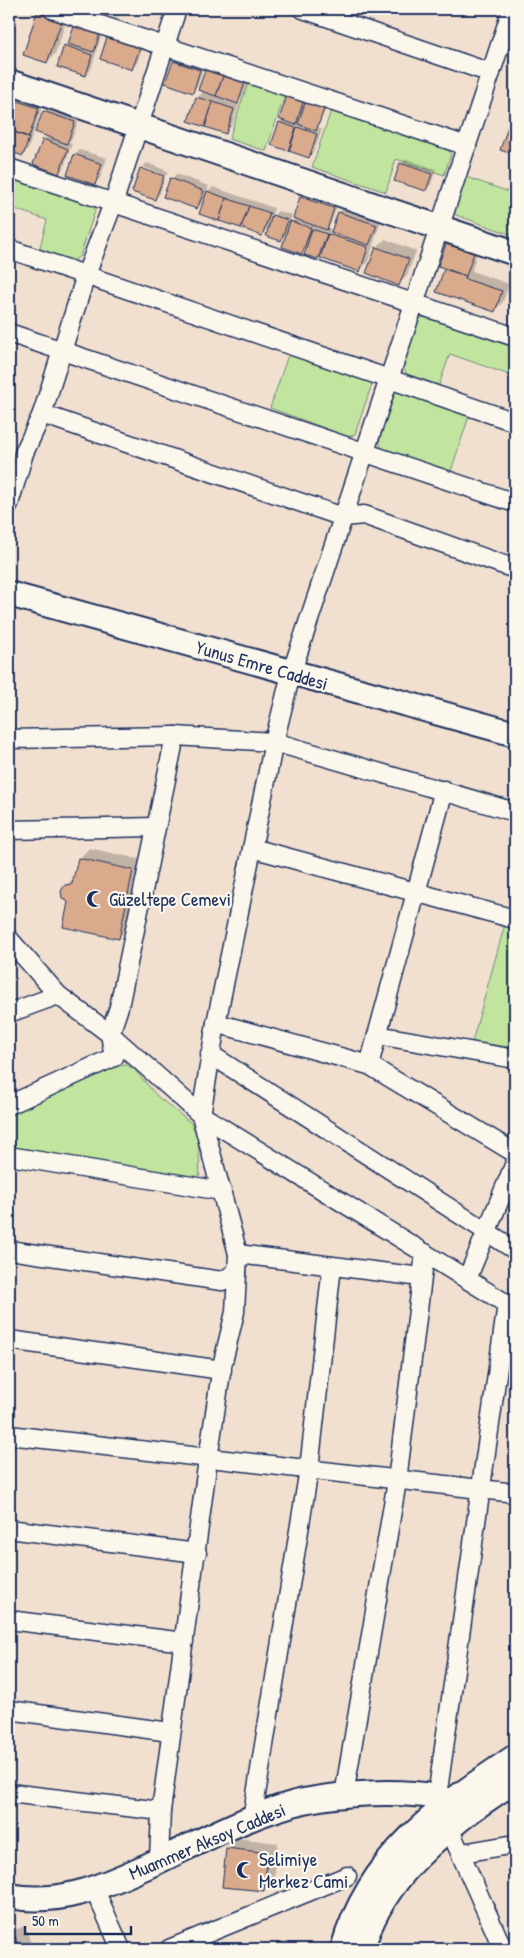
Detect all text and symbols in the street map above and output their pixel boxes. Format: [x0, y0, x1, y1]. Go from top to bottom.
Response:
street label: Yunus Emre Caddesi [193, 634, 331, 696]
place label: Güzeltepe Cemevi [109, 886, 231, 912]
mosque icon: Güzeltepe Cemevi [85, 889, 105, 909]
street label: Muammer Aksoy Caddesi [125, 1796, 289, 1886]
place label: Selimiye Merkez Cami [259, 1846, 348, 1894]
mosque icon: Selimiye Merkez Cami [235, 1860, 255, 1880]
scale bar [25, 1903, 131, 1935]
text: 50 m [32, 1910, 59, 1931]

